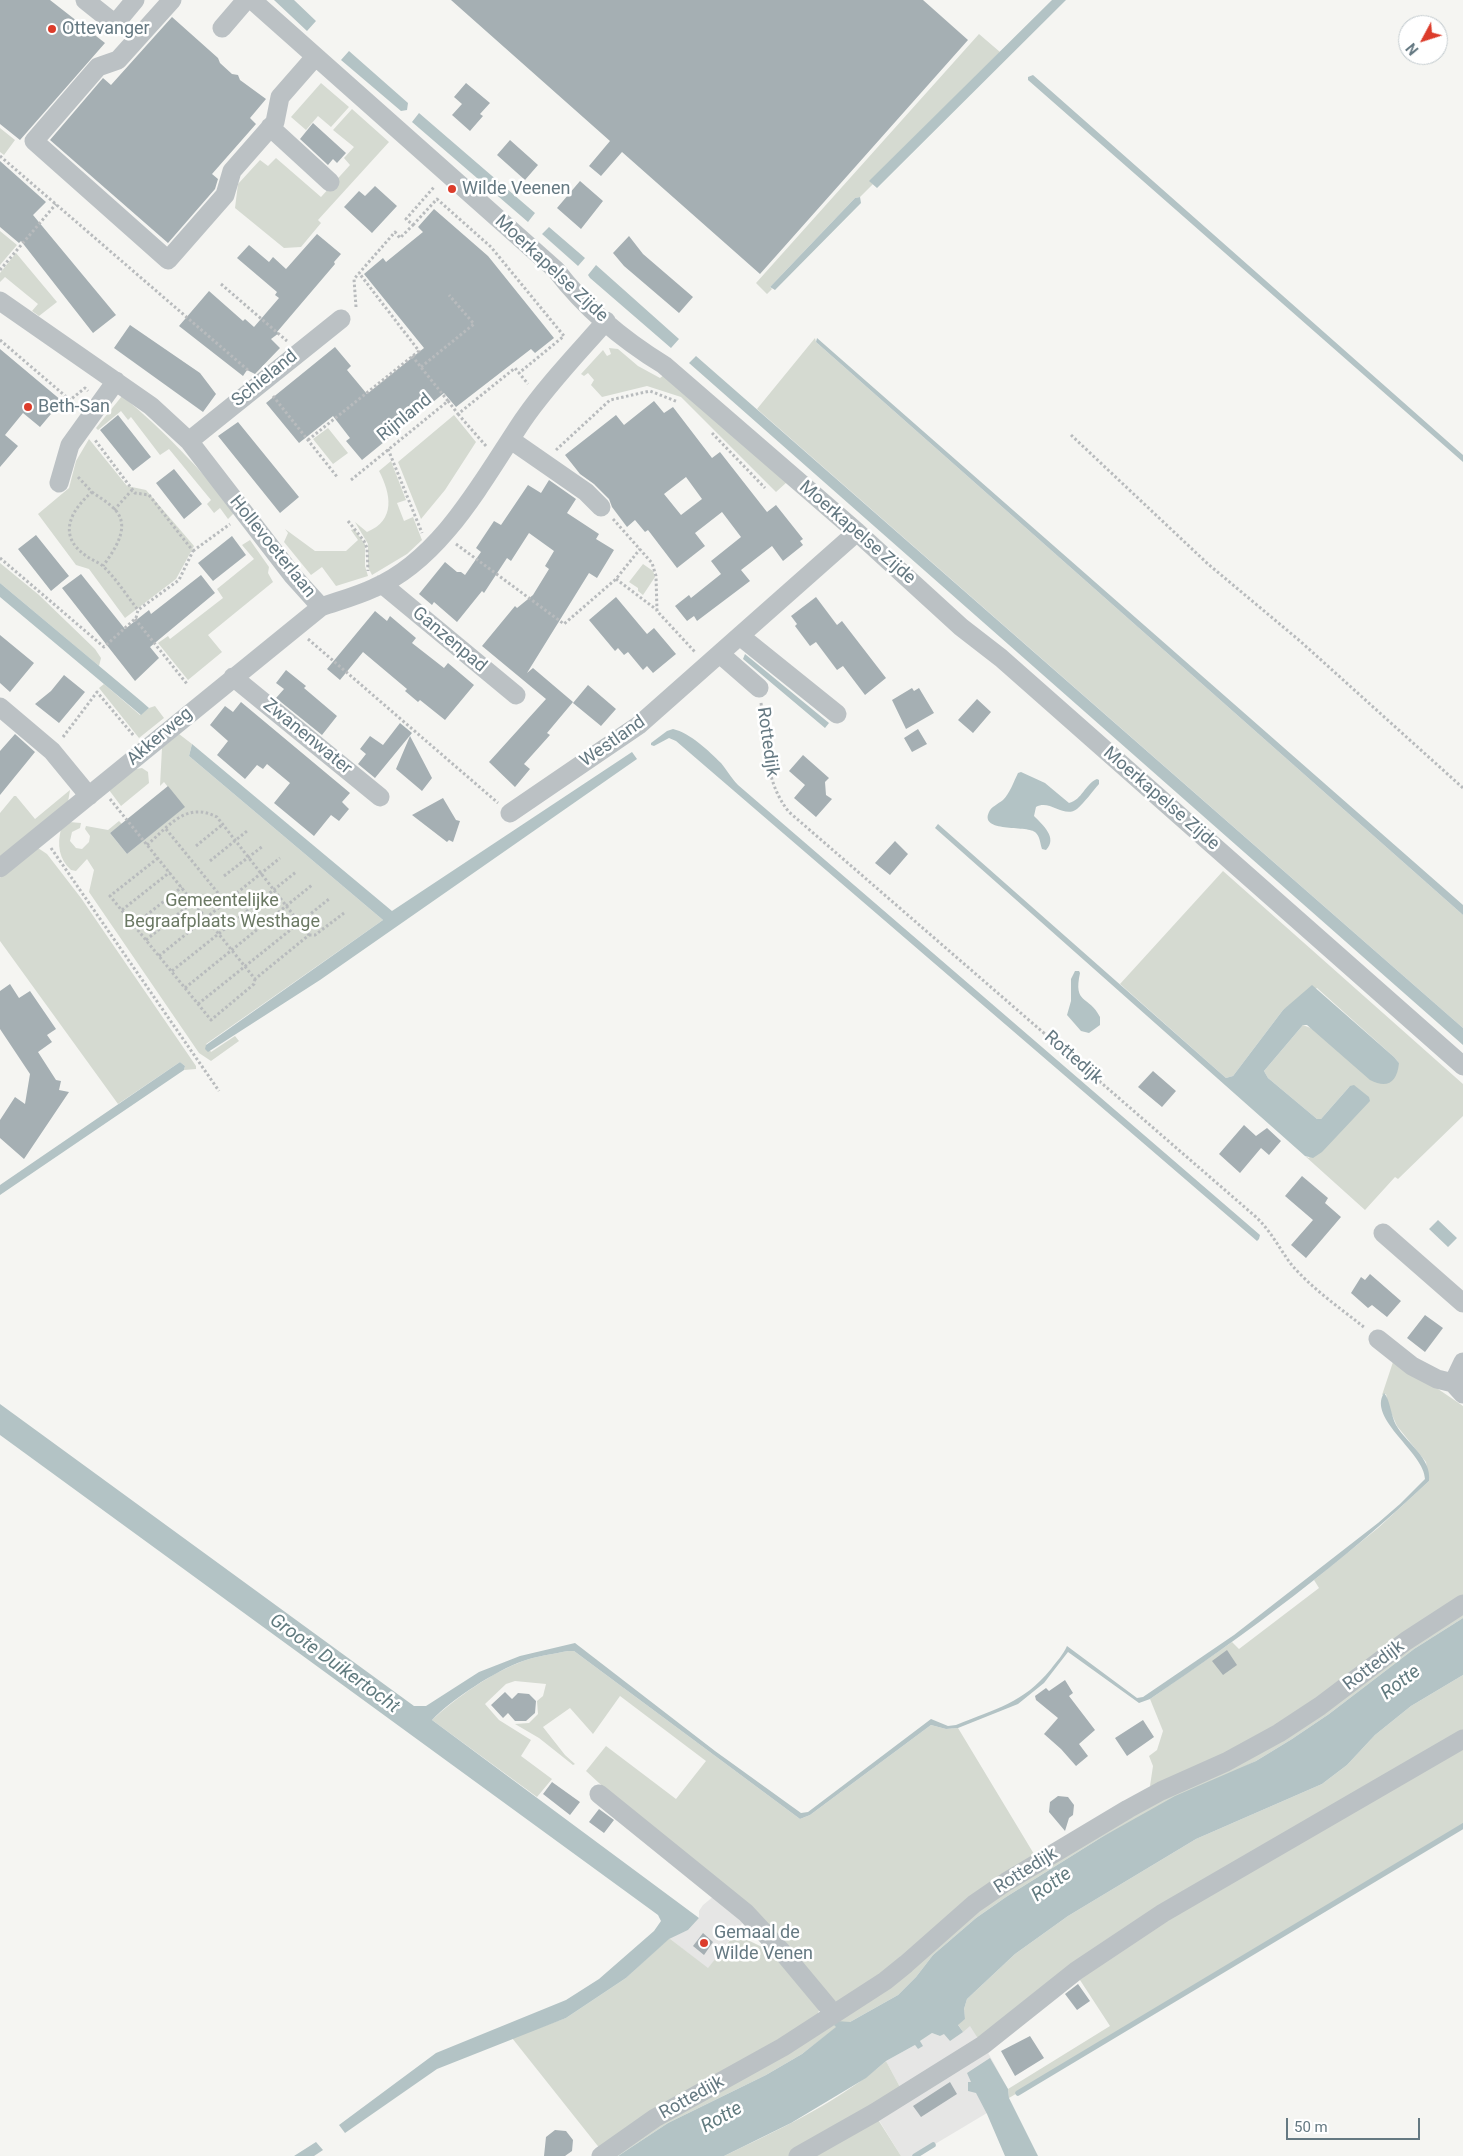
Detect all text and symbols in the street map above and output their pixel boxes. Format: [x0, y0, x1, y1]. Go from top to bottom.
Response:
north arrow [1398, 15, 1448, 65]
place label: Ottevanger [62, 18, 150, 40]
marker: Ottevanger [46, 23, 58, 35]
text: N [1403, 40, 1422, 58]
place label: Wilde Veenen [462, 178, 570, 200]
marker: Wilde Veenen [446, 183, 458, 195]
street label: Moerkapelse Zijde [490, 211, 612, 327]
street label: Schieland [228, 346, 302, 412]
street label: Rijnland [373, 389, 437, 447]
place label: Beth-San [38, 396, 110, 418]
marker: Beth-San [22, 401, 34, 413]
street label: Moerkapelse Zijde [794, 477, 920, 589]
street label: Hollevoeterlaan [224, 492, 320, 602]
street label: Ganzenpad [407, 603, 491, 677]
street label: Zwanenwater [258, 695, 356, 779]
street label: Akkerweg [123, 703, 197, 771]
street label: Rottedijk [751, 706, 783, 778]
street label: Westland [576, 712, 650, 772]
street label: Moerkapelse Zijde [1098, 743, 1224, 855]
park label: Gemeentelijke Begraafplaats Westhage [124, 890, 320, 932]
street label: Rottedijk [1039, 1027, 1107, 1089]
water label: Groote Duikertocht [265, 1609, 403, 1719]
street label: Rottedijk [1339, 1636, 1409, 1696]
water label: Rotte [1377, 1661, 1425, 1705]
street label: Rottedijk [990, 1843, 1062, 1899]
water label: Rotte [1028, 1863, 1076, 1907]
place label: Gemaal de Wilde Venen [714, 1922, 813, 1965]
marker: Gemaal de Wilde Venen [698, 1937, 710, 1949]
street label: Rottedijk [656, 2071, 728, 2125]
water label: Rotte [697, 2097, 747, 2139]
scale bar [1288, 2108, 1422, 2140]
text: 50 m [1294, 2118, 1328, 2136]

